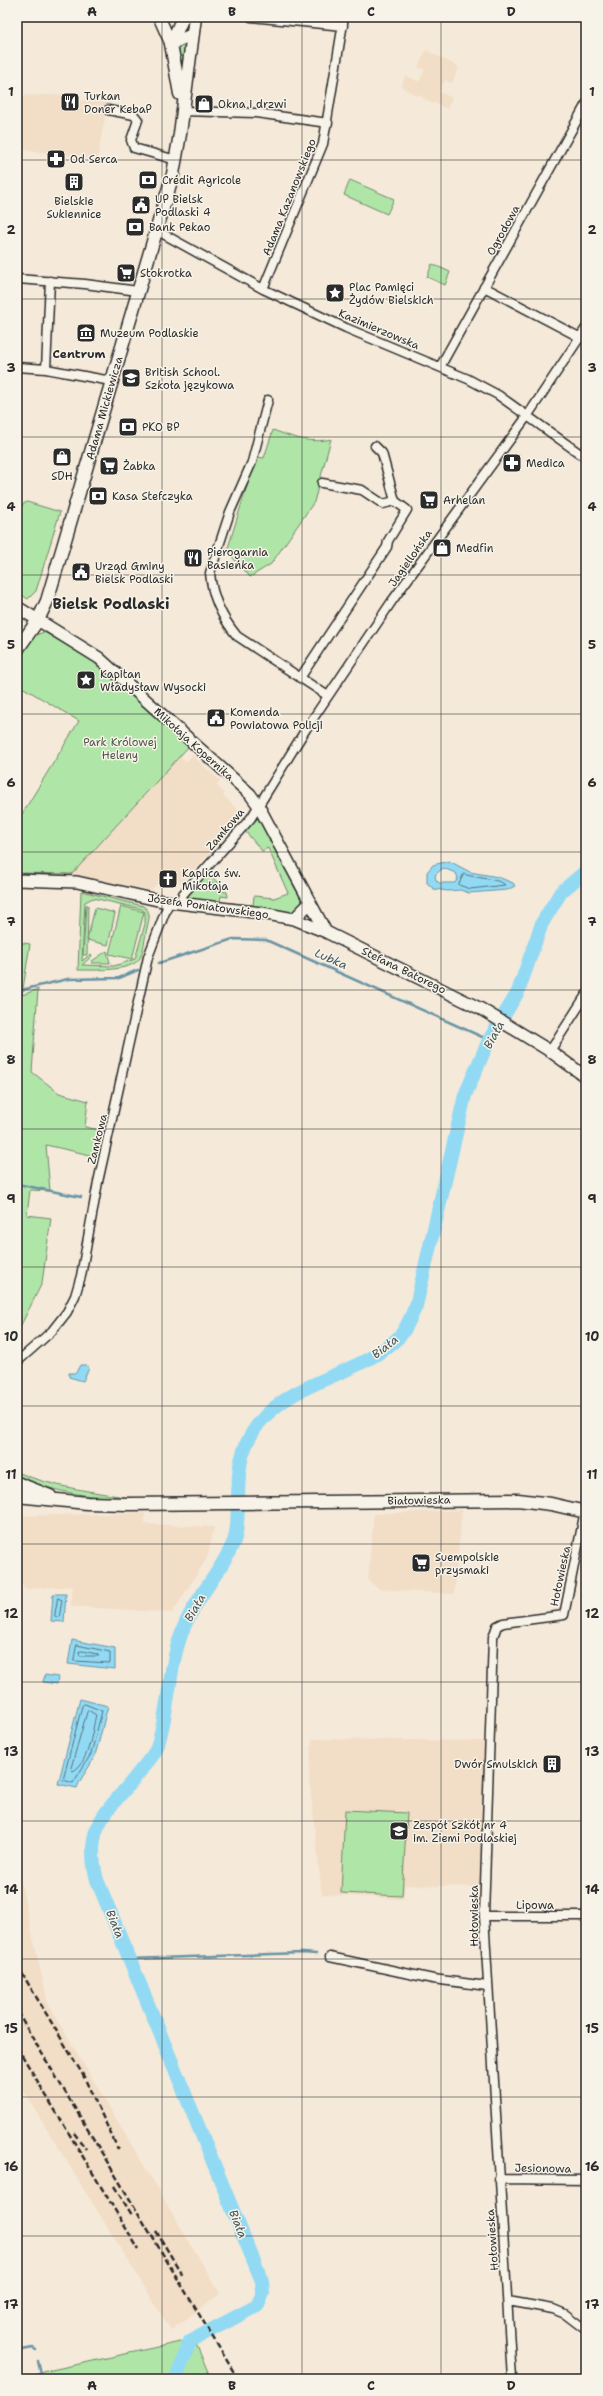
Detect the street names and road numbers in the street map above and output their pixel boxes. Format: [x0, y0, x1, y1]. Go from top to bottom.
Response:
street label: Adama Kazanowskiego [259, 136, 320, 258]
street label: Ogrodowa [483, 202, 524, 258]
street label: Kazimierzowska [336, 306, 422, 353]
street label: Adama Mickiewicza [83, 355, 126, 462]
street label: Jagiellońska [385, 527, 436, 590]
street label: Mikołaja Kopernika [150, 704, 237, 784]
street label: Zamkowa [203, 805, 248, 854]
street label: Józefa Poniatowskiego [146, 891, 270, 922]
street label: Stefana Batorego [359, 943, 449, 998]
street label: Zamkowa [84, 1112, 111, 1166]
street label: Białowieska [387, 1492, 451, 1509]
street label: Hołowieska [547, 1544, 574, 1608]
street label: Hołowieska [467, 1885, 482, 1947]
street label: Lipowa [516, 1898, 554, 1913]
street label: Jesionowa [514, 2161, 572, 2176]
street label: Hołowieska [483, 2209, 502, 2271]

